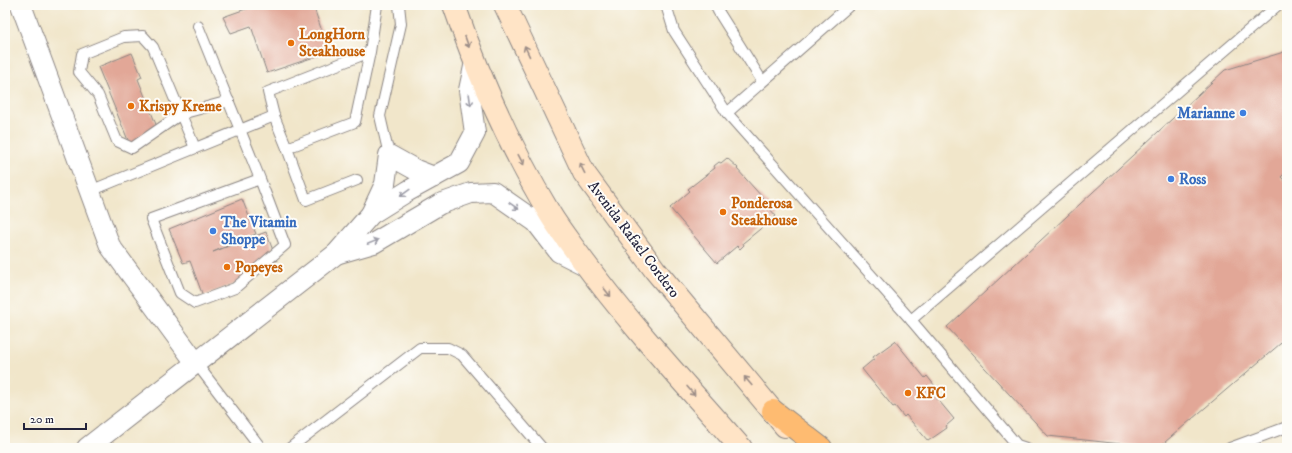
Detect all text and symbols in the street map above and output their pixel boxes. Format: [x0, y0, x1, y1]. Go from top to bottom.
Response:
place label: LongHorn Steakhouse [299, 25, 366, 61]
one-way arrow [463, 35, 471, 47]
marker: LongHorn Steakhouse [286, 38, 296, 48]
one-way arrow [523, 45, 530, 57]
one-way arrow [466, 93, 474, 106]
place label: Krispy Kreme [139, 97, 222, 116]
marker: Krispy Kreme [126, 101, 136, 111]
place label: Marianne [1177, 104, 1236, 123]
marker: Marianne [1238, 108, 1248, 118]
one-way arrow [517, 154, 525, 166]
one-way arrow [578, 162, 585, 174]
place label: Ross [1179, 170, 1206, 189]
marker: Ross [1166, 174, 1176, 184]
street label: Avenida Rafael Cordero [583, 177, 684, 302]
one-way arrow [399, 189, 410, 197]
place label: Ponderosa Steakhouse [731, 194, 798, 230]
one-way arrow [508, 202, 519, 210]
marker: Ponderosa Steakhouse [718, 207, 728, 217]
place label: The Vitamin Shoppe [220, 213, 297, 249]
marker: The Vitamin Shoppe [208, 226, 218, 236]
one-way arrow [367, 238, 379, 246]
place label: Popeyes [235, 258, 283, 277]
marker: Popeyes [222, 262, 232, 272]
one-way arrow [602, 287, 611, 297]
one-way arrow [743, 376, 752, 386]
place label: KFC [916, 384, 946, 403]
one-way arrow [687, 386, 696, 396]
marker: KFC [903, 388, 913, 398]
scale bar [24, 405, 86, 431]
text: 20 m [30, 412, 54, 427]

